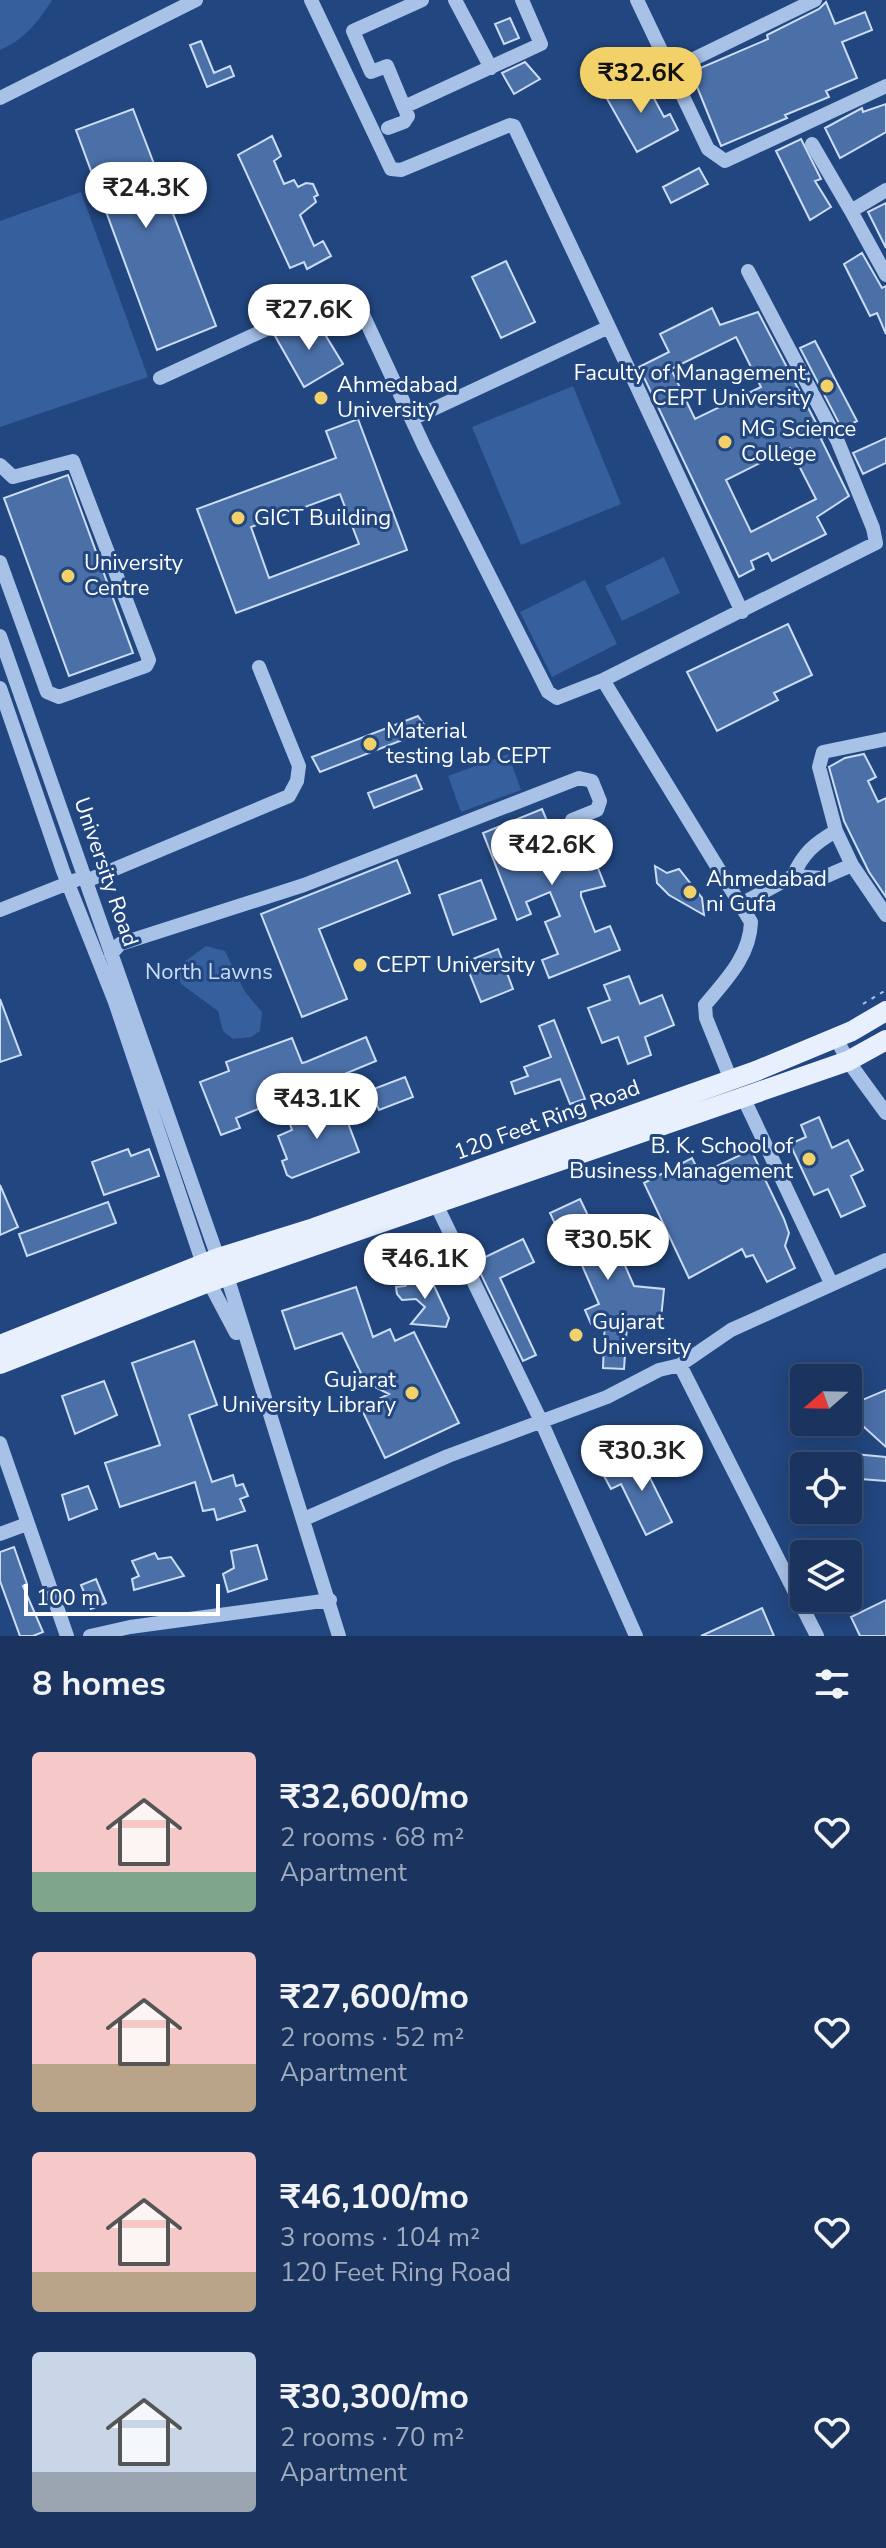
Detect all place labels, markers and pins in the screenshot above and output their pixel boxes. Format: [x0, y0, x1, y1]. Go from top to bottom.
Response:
pin: ₹32.6K [576, 47, 706, 115]
pin: ₹24.3K [81, 162, 211, 230]
pin: ₹27.6K [244, 284, 374, 352]
place label: Faculty of Management, CEPT University [574, 358, 812, 413]
place label: Ahmedabad University [337, 370, 458, 425]
marker: Faculty of Management, CEPT University [818, 377, 836, 395]
marker: Ahmedabad University [312, 389, 330, 407]
place label: MG Science College [741, 414, 856, 469]
marker: MG Science College [716, 433, 734, 451]
place label: GICT Building [254, 503, 391, 533]
marker: GICT Building [229, 509, 247, 527]
place label: University Centre [84, 548, 184, 603]
marker: University Centre [59, 567, 77, 585]
place label: Material testing lab CEPT [386, 716, 551, 771]
marker: Material testing lab CEPT [361, 735, 379, 753]
pin: ₹42.6K [487, 819, 617, 887]
place label: Ahmedabad ni Gufa [706, 864, 827, 919]
marker: Ahmedabad ni Gufa [681, 883, 699, 901]
place label: CEPT University [376, 950, 536, 980]
marker: CEPT University [351, 956, 369, 974]
pin: ₹43.1K [252, 1073, 382, 1141]
place label: B. K. School of Business Management [569, 1131, 794, 1186]
marker: B. K. School of Business Management [800, 1150, 818, 1168]
pin: ₹30.5K [543, 1214, 673, 1282]
pin: ₹46.1K [360, 1233, 490, 1301]
place label: Gujarat University [592, 1307, 692, 1362]
marker: Gujarat University [567, 1326, 585, 1344]
place label: Gujarat University Library [222, 1365, 397, 1420]
marker: Gujarat University Library [403, 1384, 421, 1402]
pin: ₹30.3K [577, 1425, 707, 1493]

